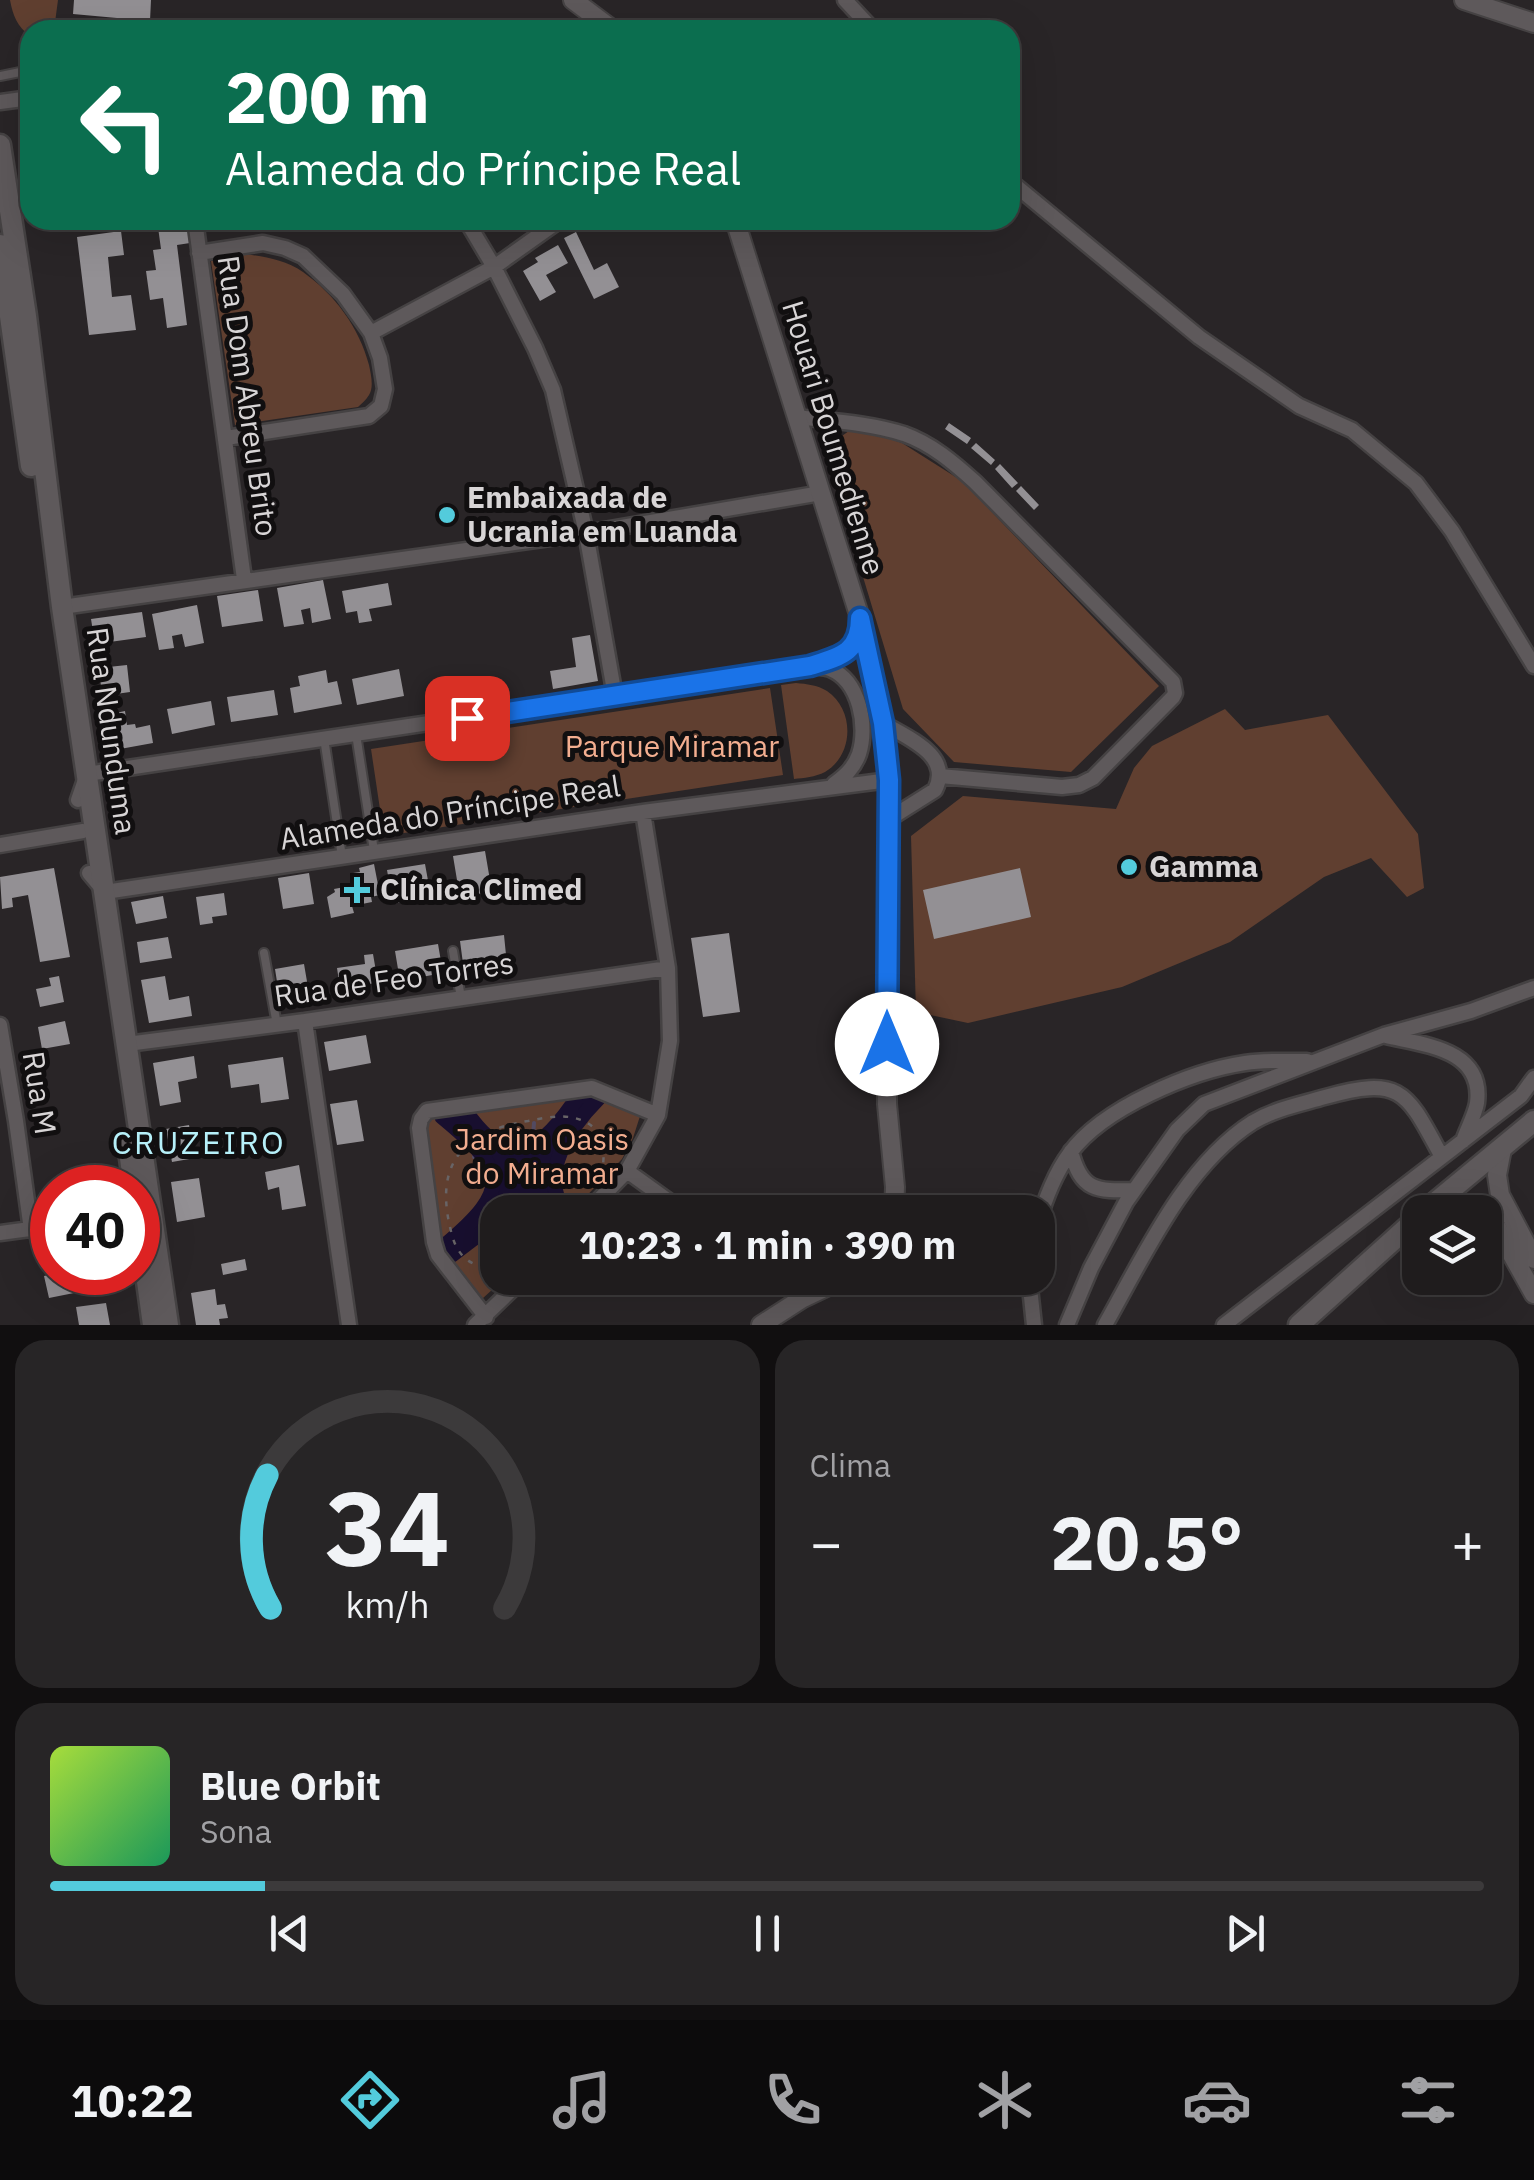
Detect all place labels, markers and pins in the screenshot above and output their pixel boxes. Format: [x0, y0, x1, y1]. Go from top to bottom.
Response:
place label: Embaixada de Ucrania em Luanda [467, 477, 737, 550]
marker: Embaixada de Ucrania em Luanda [436, 504, 458, 526]
pin [425, 676, 510, 761]
place label: Gamma [1149, 846, 1258, 885]
marker: Gamma [1118, 856, 1140, 878]
place label: Clínica Climed [380, 869, 582, 908]
marker: Clínica Climed [344, 877, 370, 903]

